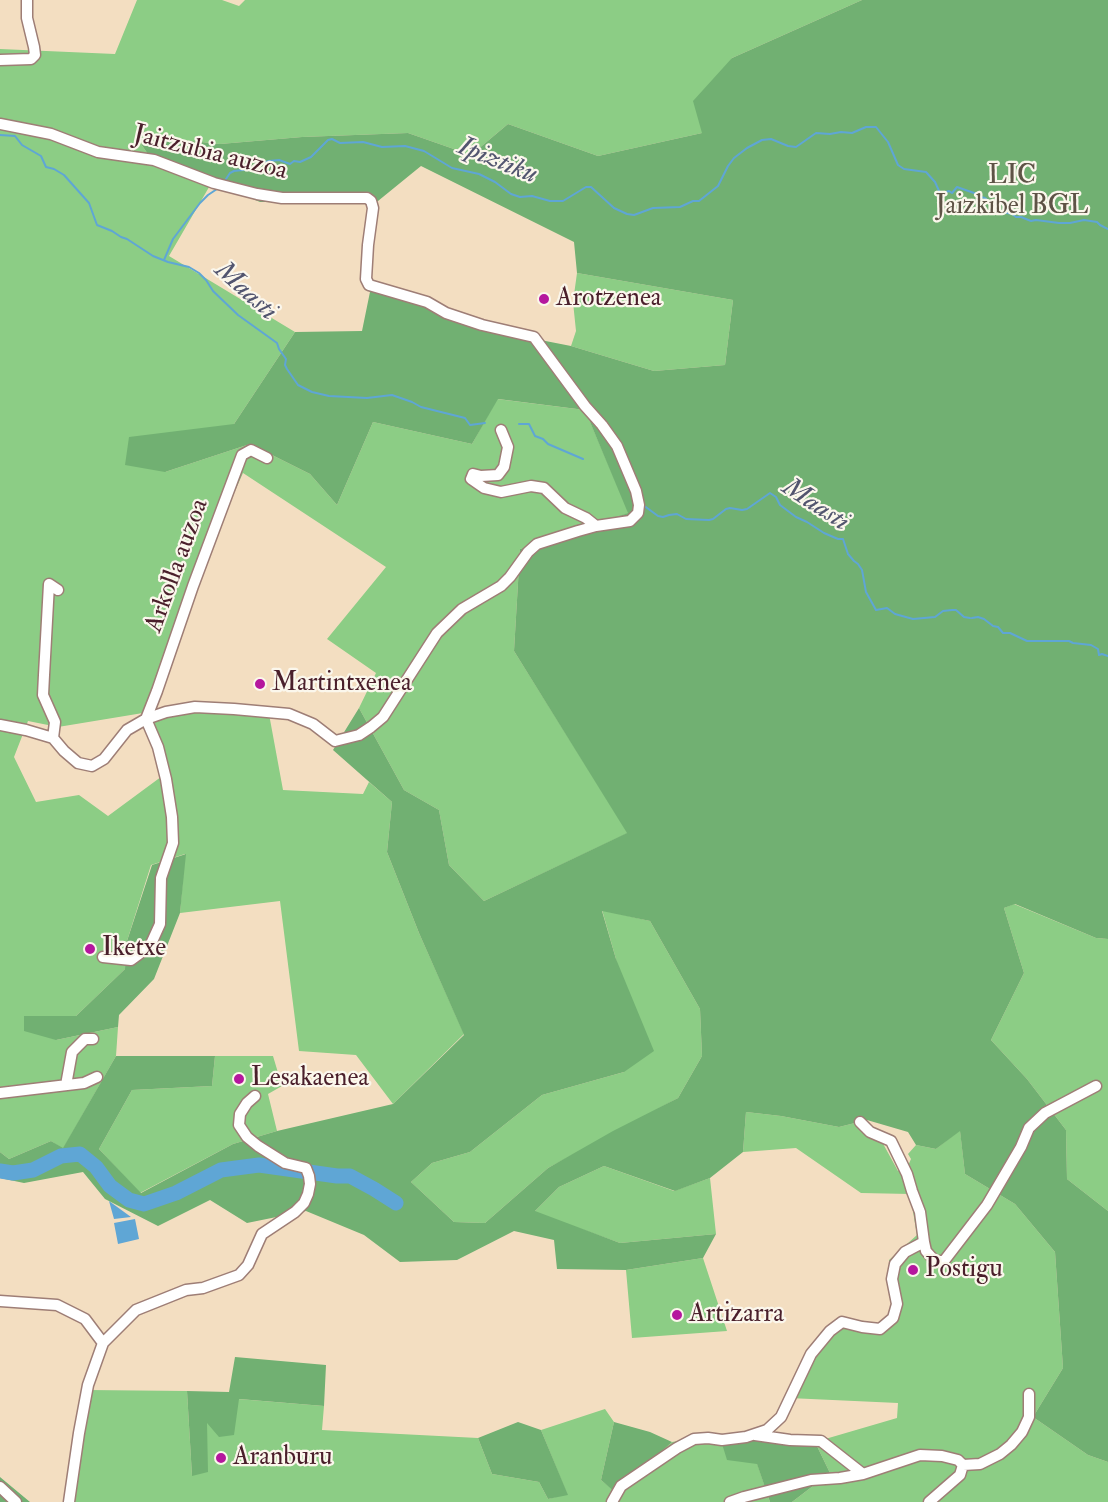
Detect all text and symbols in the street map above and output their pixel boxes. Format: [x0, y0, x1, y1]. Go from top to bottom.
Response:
street label: Jaitzubia auzoa [130, 120, 290, 188]
water label: Ipiztiku [453, 131, 541, 193]
park label: LIC Jaizkibel BGL [936, 161, 1088, 222]
water label: Maasti [207, 255, 283, 329]
place label: Arotzenea [556, 283, 661, 315]
marker: Arotzenea [537, 292, 551, 306]
water label: Maasti [775, 472, 855, 540]
street label: Arkolla auzoa [139, 495, 217, 637]
place label: Martintxenea [272, 668, 412, 700]
marker: Martintxenea [253, 677, 267, 691]
place label: Iketxe [102, 933, 166, 965]
marker: Iketxe [83, 942, 97, 956]
place label: Lesakaenea [251, 1063, 369, 1095]
marker: Lesakaenea [232, 1072, 246, 1086]
place label: Postigu [925, 1254, 1003, 1286]
marker: Postigu [906, 1263, 920, 1277]
place label: Artizarra [689, 1299, 784, 1331]
marker: Artizarra [670, 1308, 684, 1322]
place label: Aranburu [233, 1442, 332, 1474]
marker: Aranburu [214, 1451, 228, 1465]

